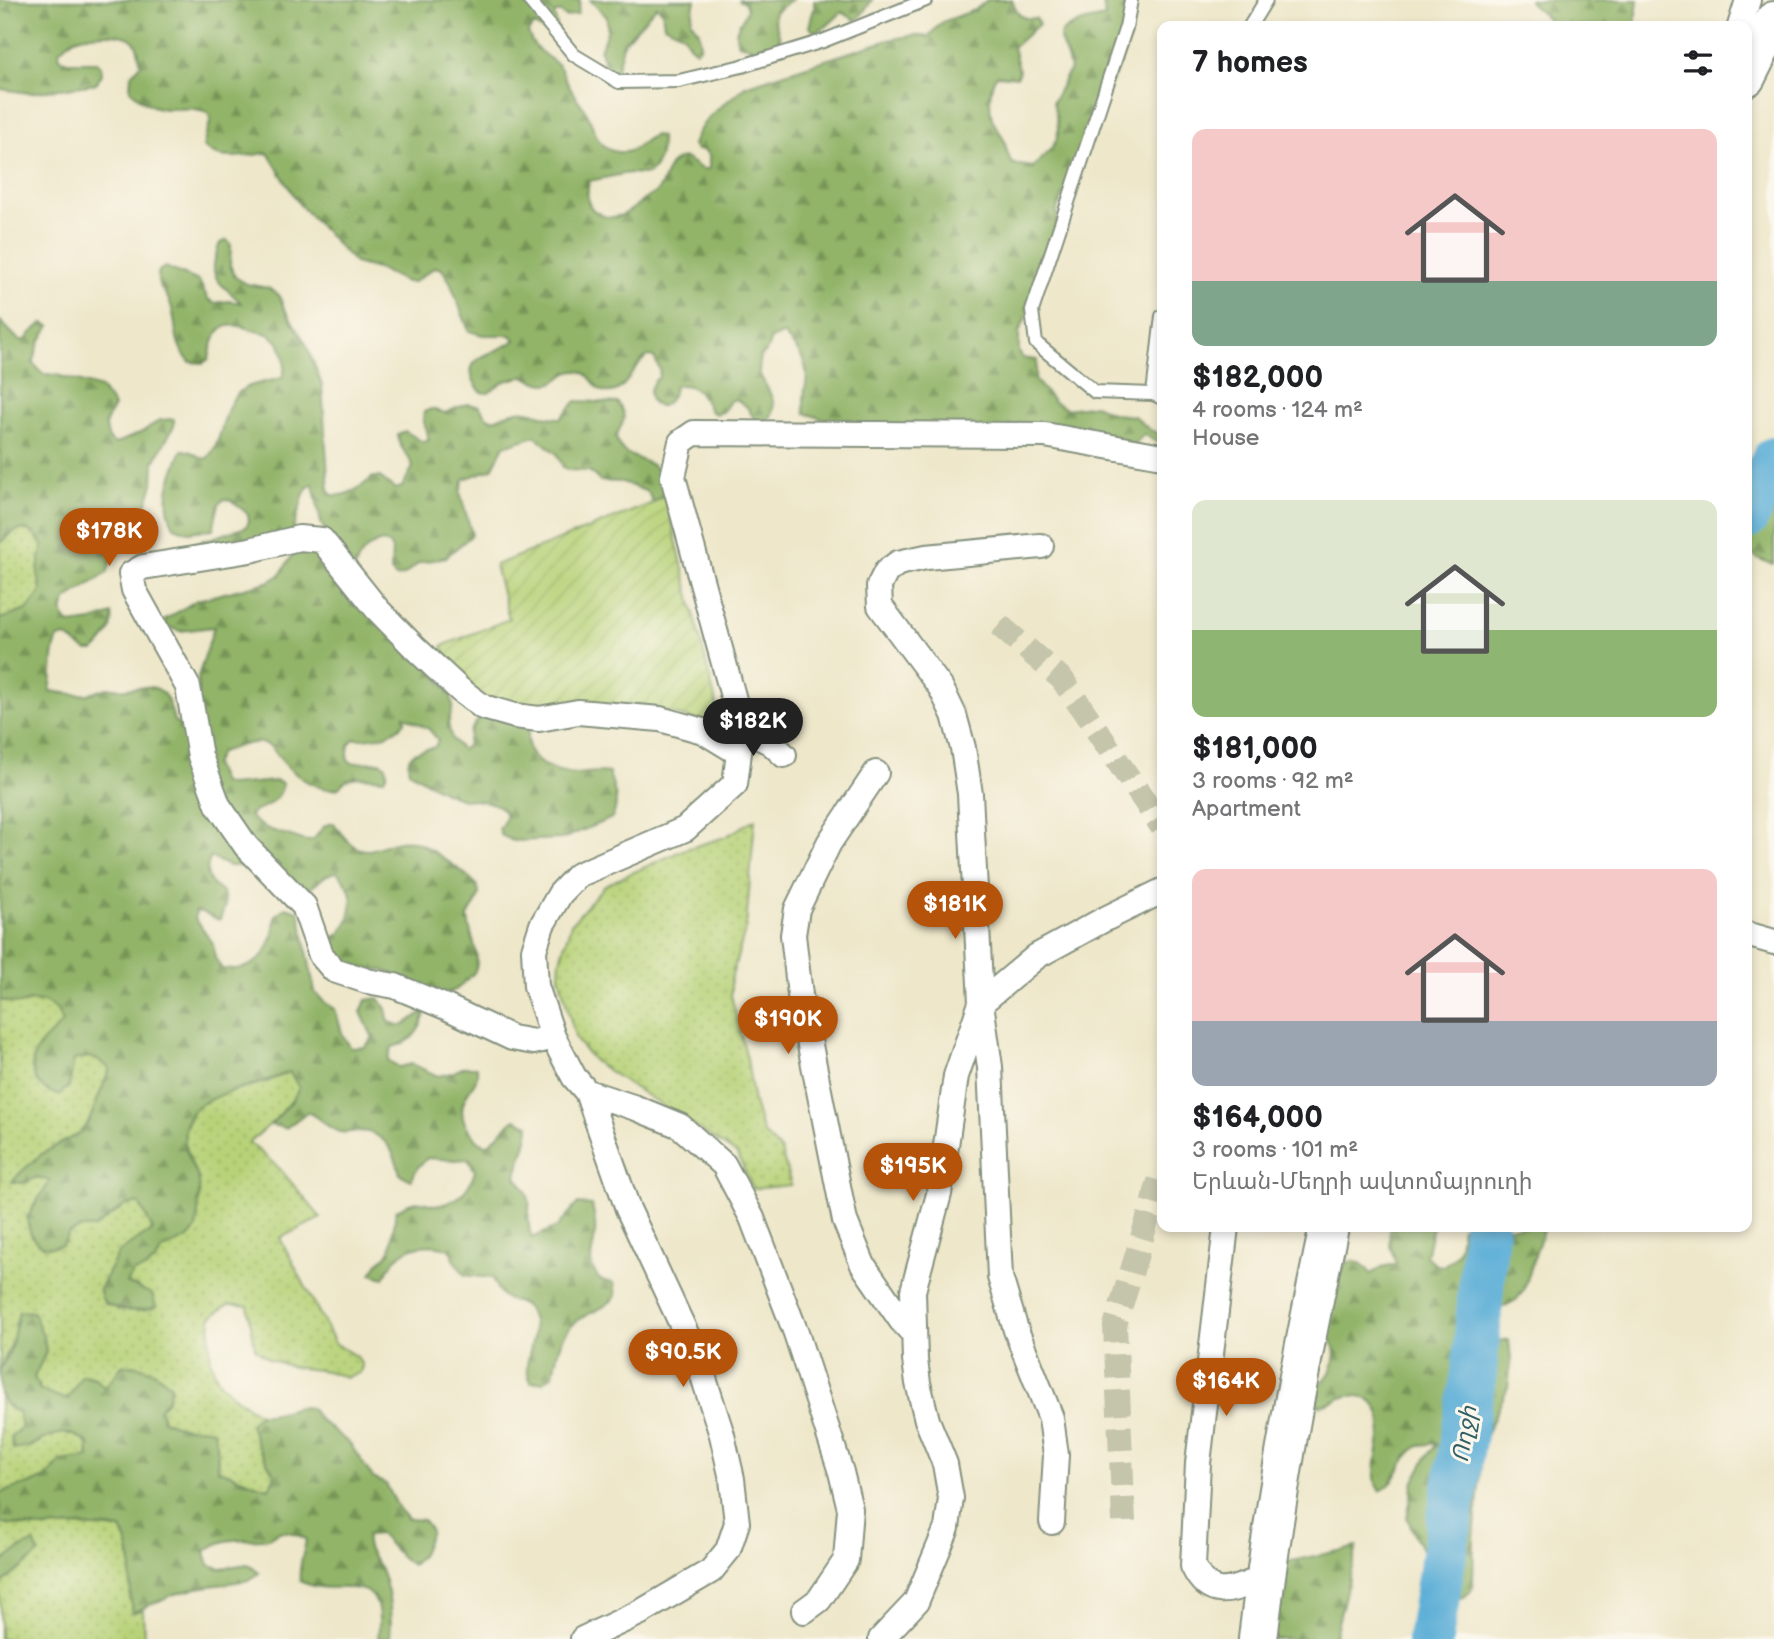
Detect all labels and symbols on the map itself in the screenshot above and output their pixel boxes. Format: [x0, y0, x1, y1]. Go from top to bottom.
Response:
pin: $178K [60, 508, 158, 568]
pin: $182K [704, 698, 802, 758]
pin: $181K [906, 881, 1004, 941]
pin: $190K [739, 996, 837, 1056]
pin: $195K [864, 1144, 962, 1203]
pin: $90.5K [626, 1330, 740, 1389]
pin: $164K [1177, 1358, 1275, 1418]
water label: Ողջի [1447, 1404, 1483, 1464]

